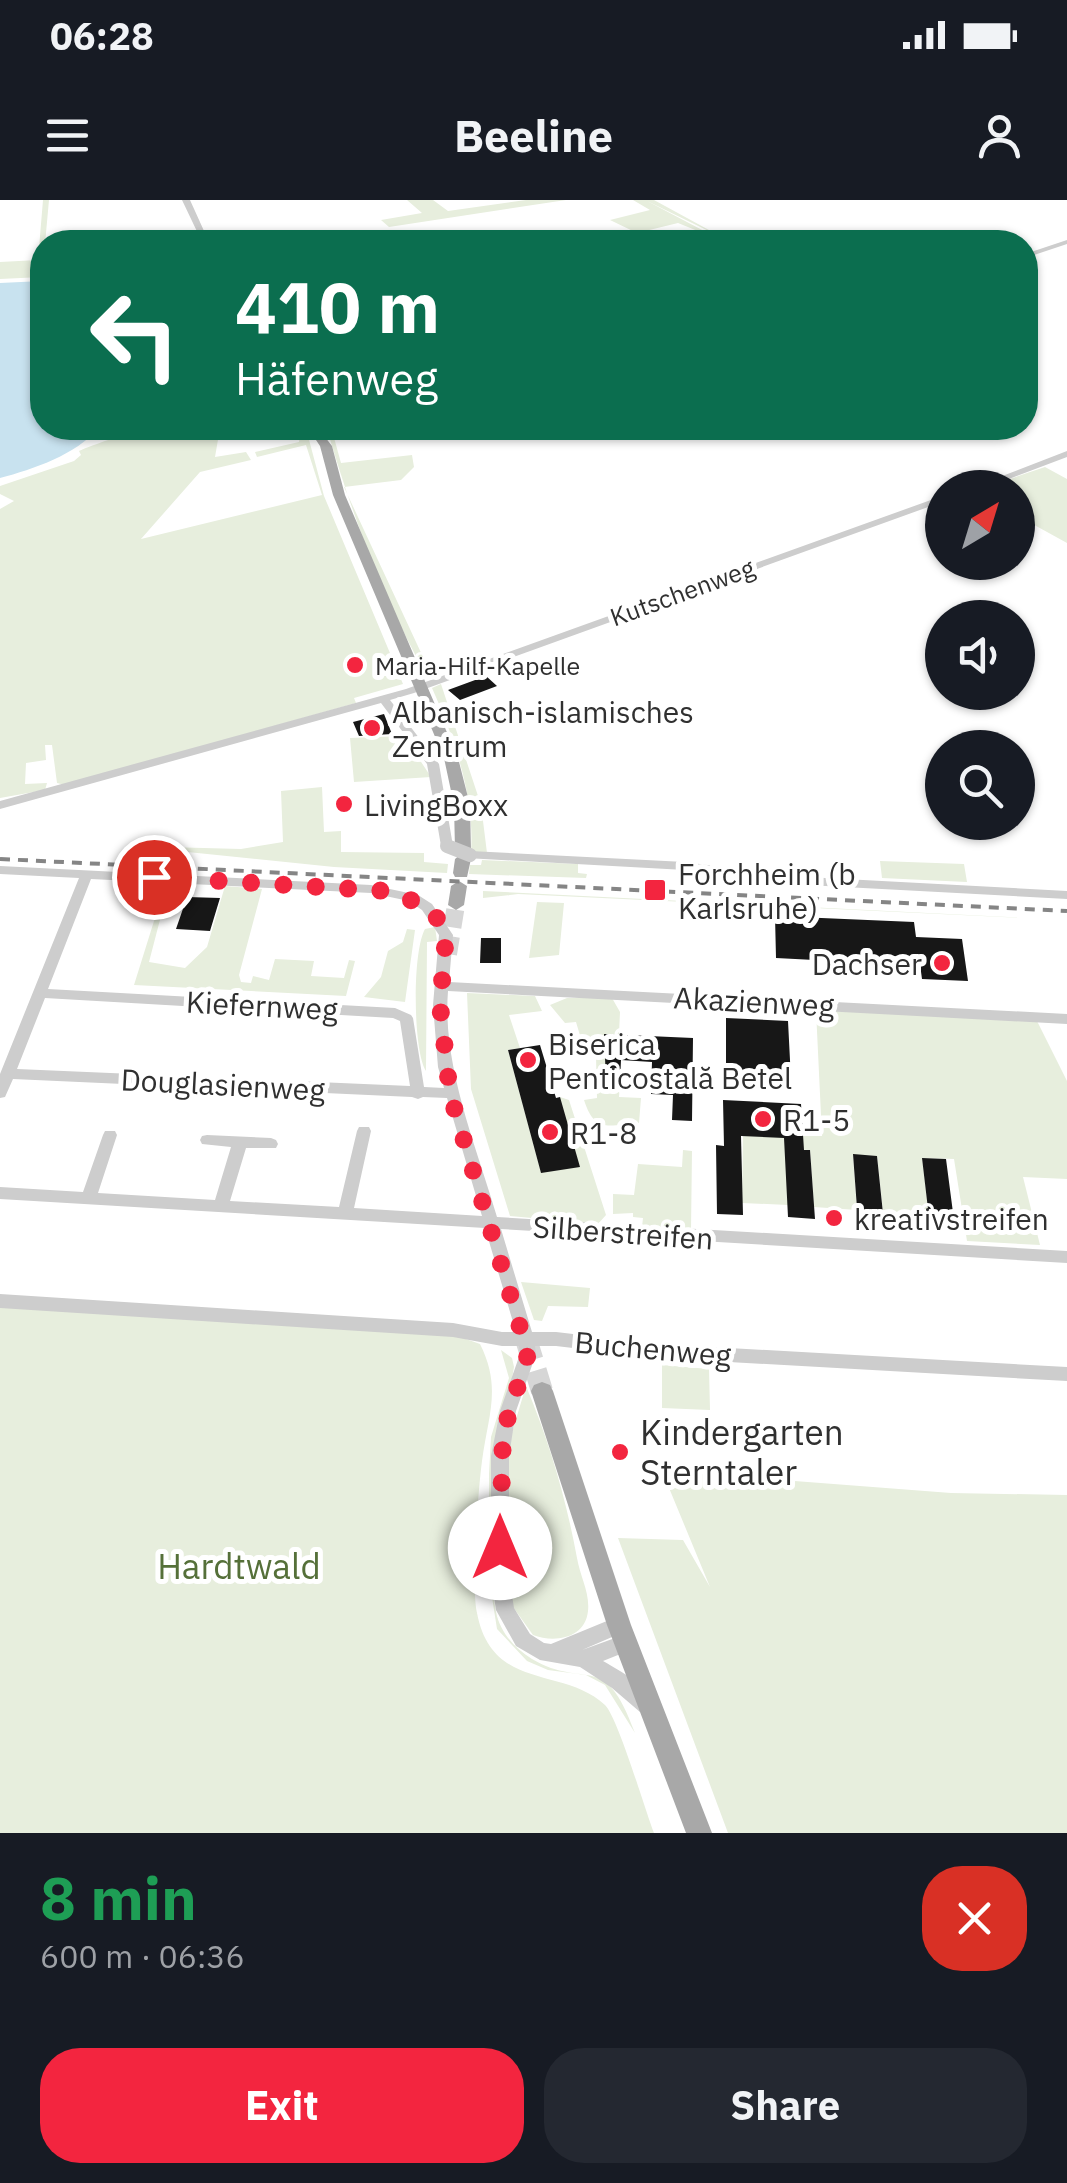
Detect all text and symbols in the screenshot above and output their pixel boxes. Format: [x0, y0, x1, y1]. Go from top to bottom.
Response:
text: 06:28 [50, 11, 154, 60]
text: Beeline [454, 106, 613, 164]
icon: menu [40, 108, 95, 163]
icon: person [972, 108, 1027, 163]
text: 410 m [235, 261, 440, 352]
icon: left [70, 270, 200, 400]
text: Häfenweg [235, 349, 438, 407]
north arrow [925, 470, 1035, 580]
map controls [925, 470, 1035, 840]
street label: Kutschenweg [605, 551, 759, 633]
button: sound [925, 600, 1035, 710]
place label: Maria-Hilf-Kapelle [375, 649, 580, 682]
marker: Maria-Hilf-Kapelle [344, 654, 366, 676]
place label: Albanisch-islamisches Zentrum [392, 692, 694, 765]
marker: Albanisch-islamisches Zentrum [361, 717, 383, 739]
button: search [925, 730, 1035, 840]
place label: LivingBoxx [364, 785, 508, 824]
marker: LivingBoxx [333, 793, 355, 815]
pin [112, 835, 197, 920]
icon: arrive [127, 850, 182, 905]
place label: Forchheim (b Karlsruhe) [678, 854, 856, 927]
marker: Forchheim (b Karlsruhe) [642, 877, 668, 903]
place label: Dachser [812, 944, 922, 983]
marker: Dachser [931, 952, 953, 974]
street label: Akazienweg [673, 977, 836, 1025]
street label: Kiefernweg [185, 982, 339, 1028]
place label: Biserica Penticostală Betel [548, 1024, 792, 1097]
marker: Biserica Penticostală Betel [517, 1049, 539, 1071]
street label: Douglasienweg [120, 1059, 326, 1109]
place label: R1-5 [783, 1100, 850, 1139]
marker: R1-5 [752, 1108, 774, 1130]
place label: R1-8 [570, 1113, 637, 1152]
marker: R1-8 [539, 1121, 561, 1143]
place label: kreativstreifen [854, 1199, 1049, 1238]
street label: Silberstreifen [531, 1206, 715, 1258]
marker: kreativstreifen [823, 1207, 845, 1229]
street label: Buchenweg [573, 1322, 733, 1374]
place label: Kindergarten Sterntaler [640, 1409, 844, 1495]
marker: Kindergarten Sterntaler [609, 1441, 631, 1463]
position arrow [448, 1496, 552, 1600]
park label: Hardtwald [157, 1543, 321, 1589]
text: 8 min [40, 1858, 197, 1937]
button: close [922, 1866, 1027, 1971]
text: 600 m · 06:36 [40, 1935, 245, 1977]
button: Exit [40, 2048, 524, 2163]
button: Share [544, 2048, 1027, 2163]

